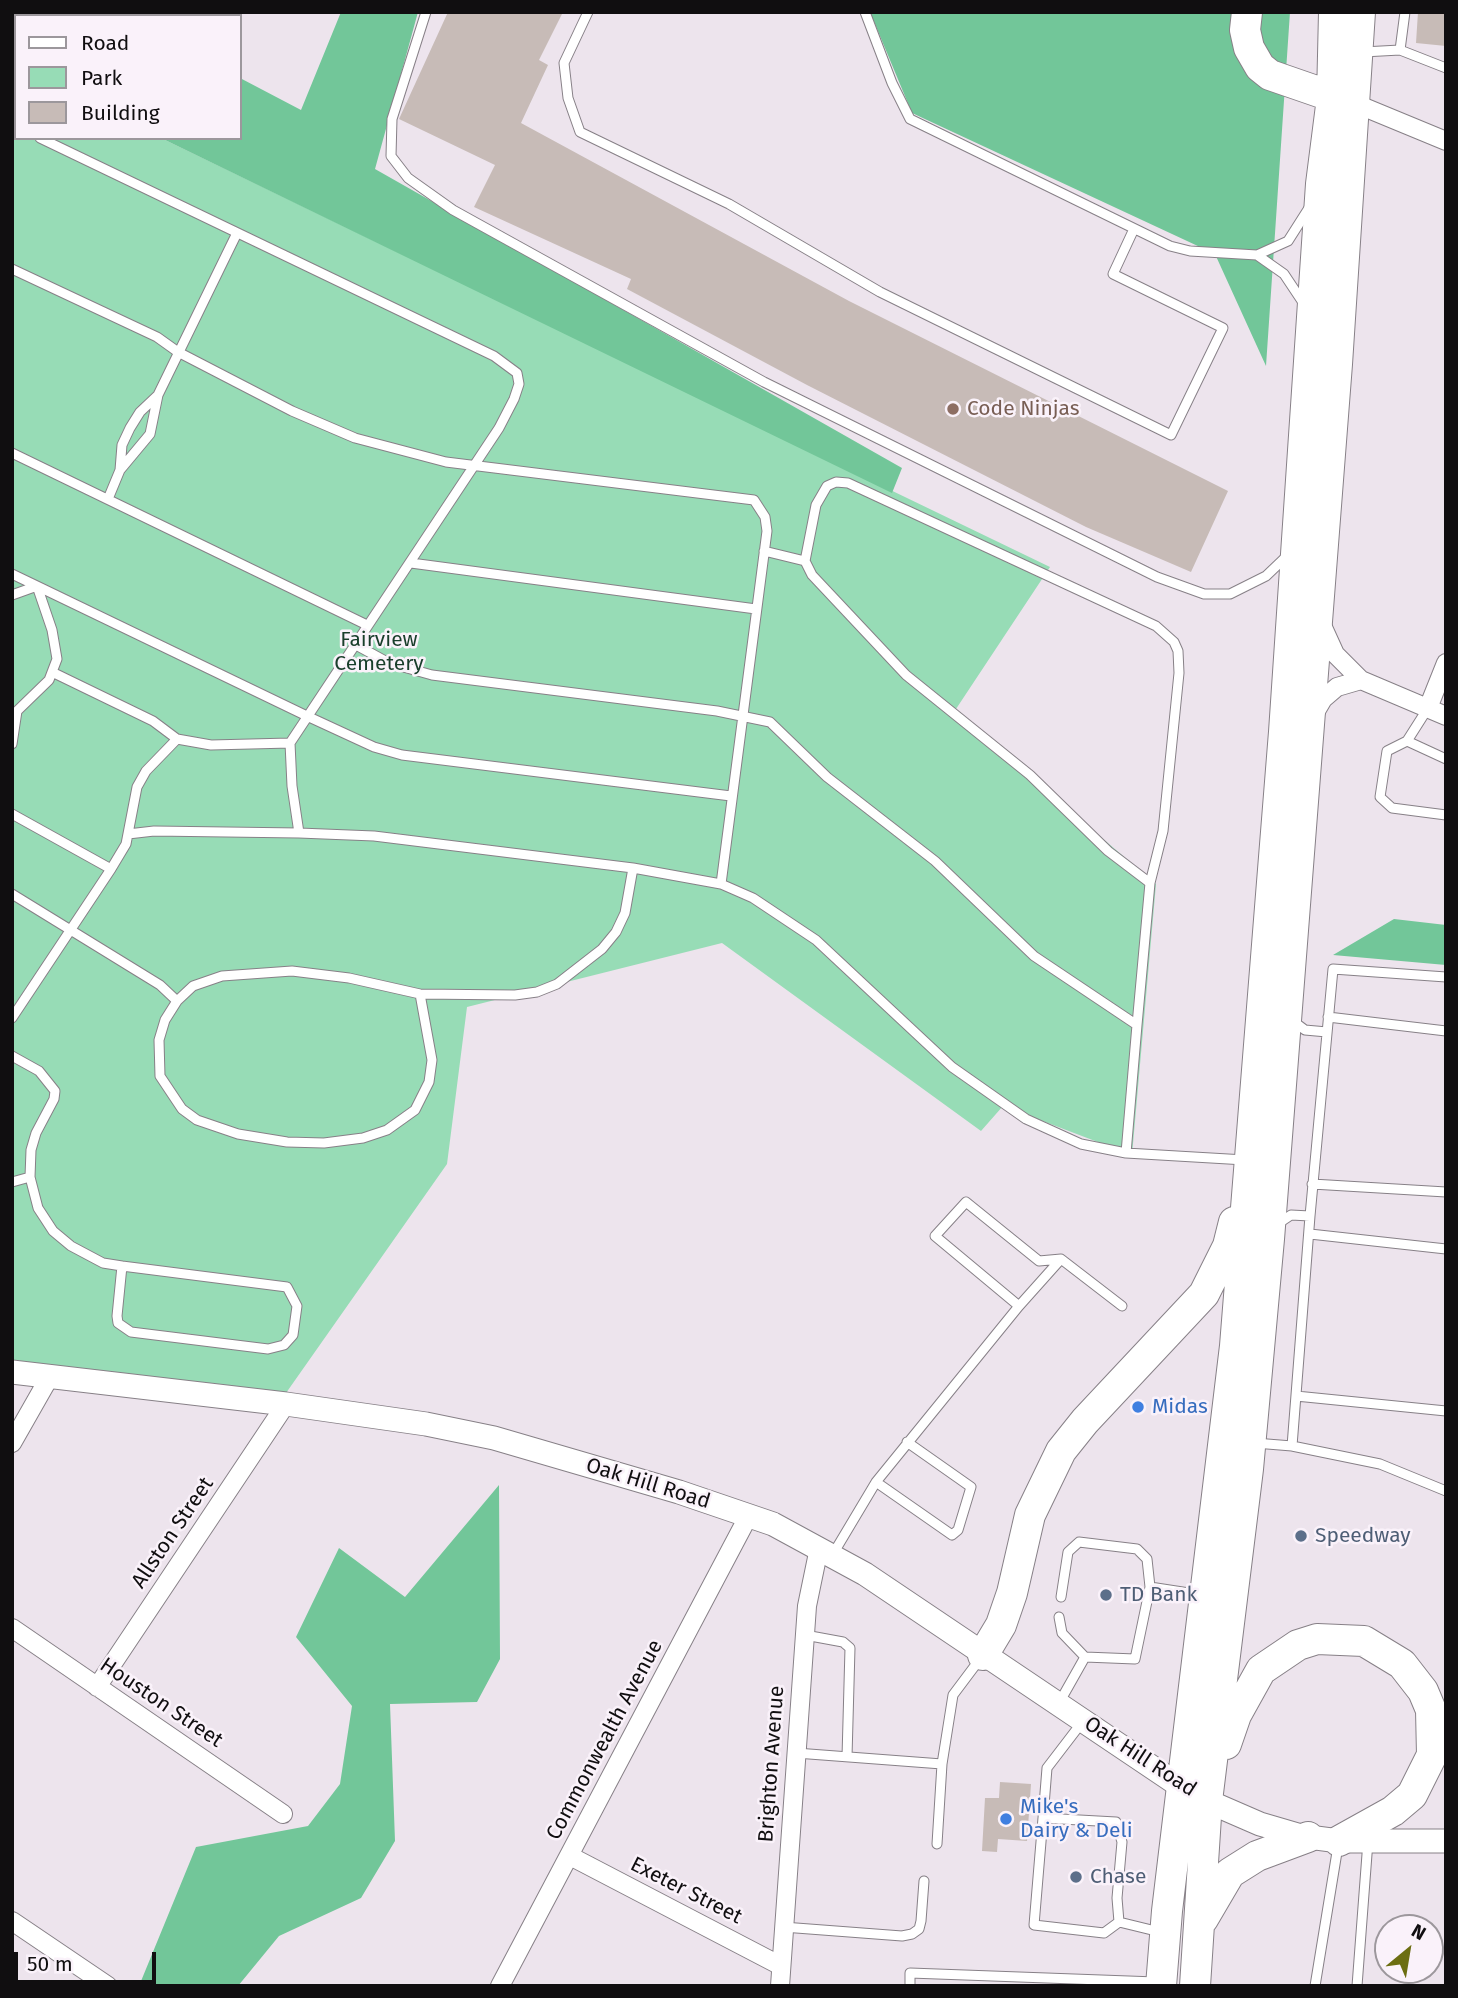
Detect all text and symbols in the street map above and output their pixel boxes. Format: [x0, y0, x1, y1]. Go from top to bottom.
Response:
legend [14, 14, 242, 140]
text: Road [81, 30, 129, 56]
text: Park [81, 65, 122, 91]
text: Building [81, 100, 160, 126]
place label: Code Ninjas [967, 396, 1080, 422]
marker: Code Ninjas [945, 401, 961, 417]
park label: Fairview Cemetery [334, 627, 424, 677]
place label: Midas [1152, 1394, 1208, 1420]
marker: Midas [1130, 1399, 1146, 1415]
street label: Oak Hill Road [583, 1453, 713, 1515]
street label: Allston Street [127, 1473, 219, 1593]
place label: Speedway [1315, 1523, 1411, 1549]
marker: Speedway [1293, 1528, 1309, 1544]
place label: TD Bank [1120, 1582, 1197, 1608]
marker: TD Bank [1098, 1587, 1114, 1603]
street label: Commonwealth Avenue [542, 1636, 668, 1844]
street label: Houston Street [95, 1653, 227, 1753]
street label: Brighton Avenue [754, 1685, 790, 1843]
street label: Oak Hill Road [1079, 1711, 1201, 1803]
place label: Mike's Dairy & Deli [1020, 1794, 1133, 1844]
marker: Mike's Dairy & Deli [998, 1811, 1014, 1827]
street label: Exeter Street [626, 1852, 746, 1930]
place label: Chase [1090, 1864, 1146, 1890]
marker: Chase [1068, 1869, 1084, 1885]
north arrow [1374, 1914, 1444, 1984]
text: N [1408, 1919, 1430, 1945]
scale bar [18, 1938, 159, 1982]
text: 50 m [27, 1951, 73, 1977]

